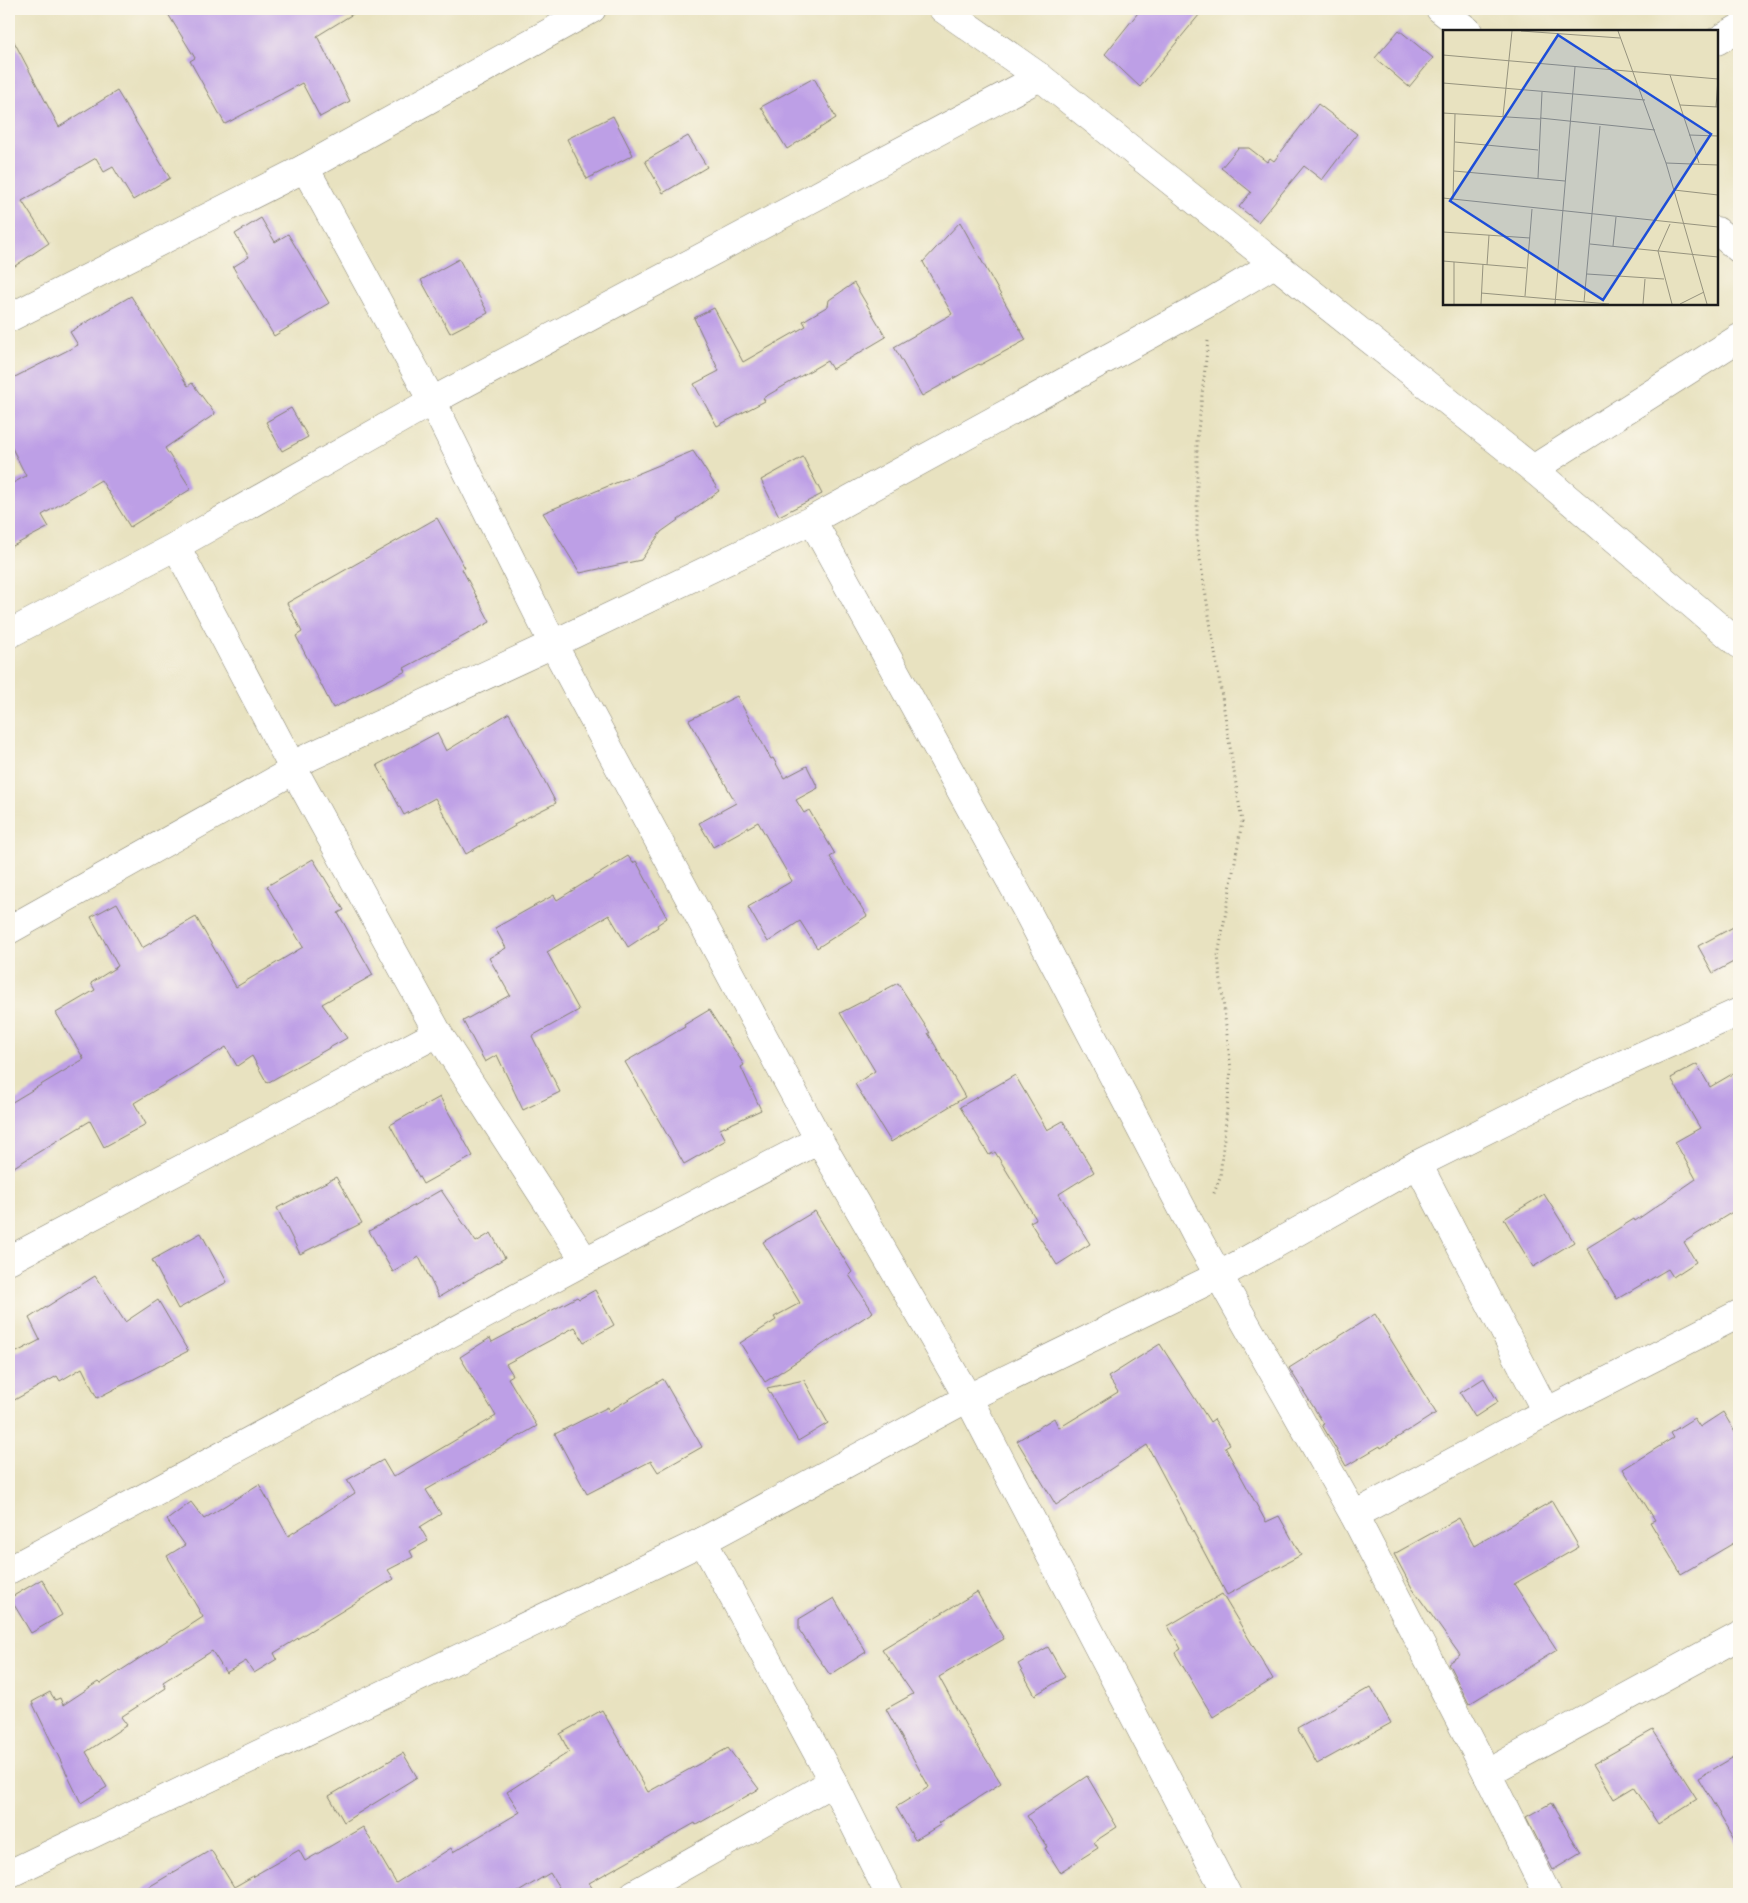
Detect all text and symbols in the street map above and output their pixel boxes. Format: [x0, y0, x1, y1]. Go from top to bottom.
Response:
inset map [1443, 30, 1718, 305]

